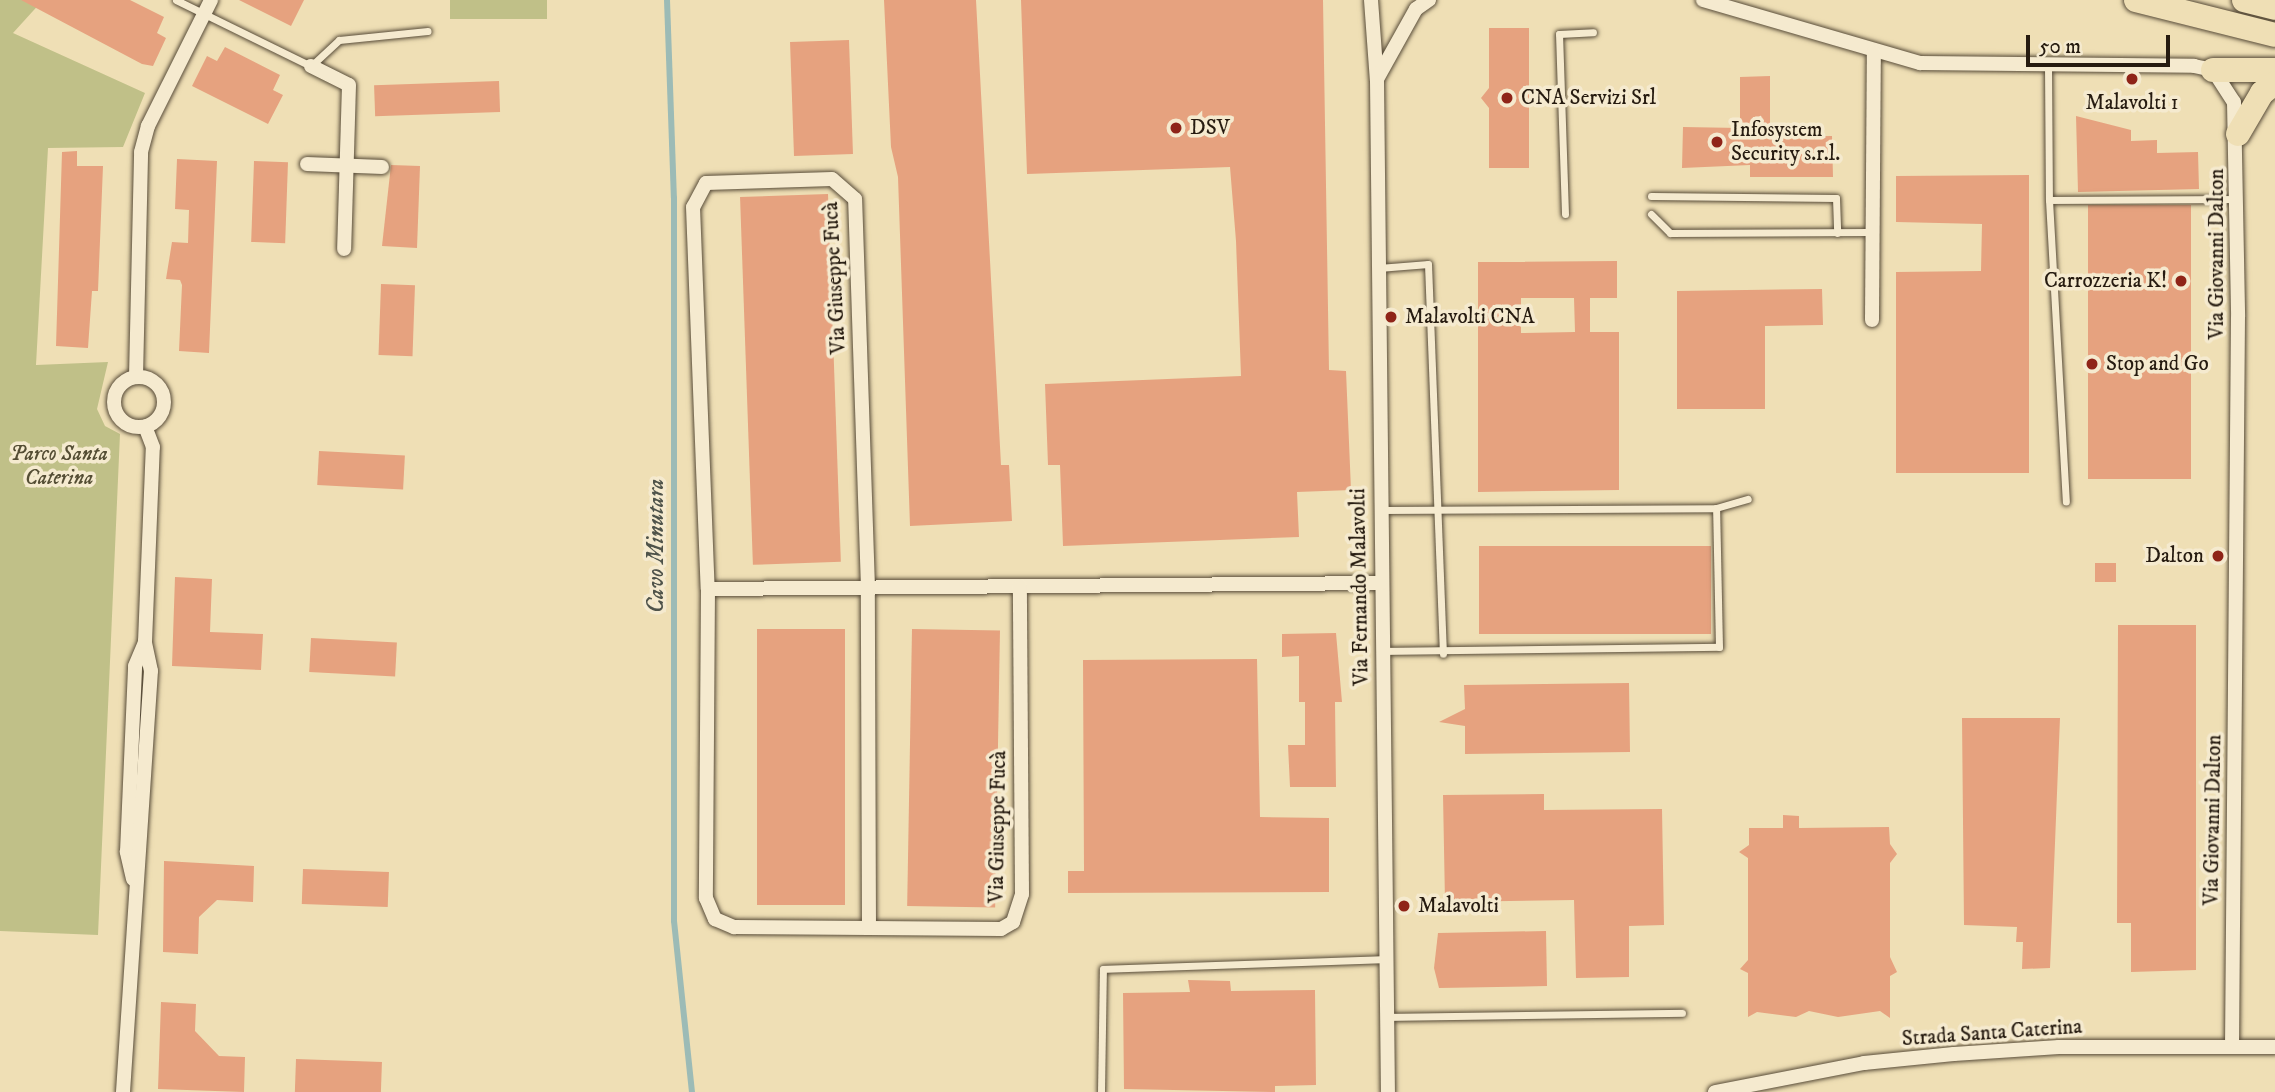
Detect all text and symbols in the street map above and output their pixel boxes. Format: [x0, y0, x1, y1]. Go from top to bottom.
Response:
scale bar [2030, 21, 2174, 65]
text: 50 m [2039, 34, 2081, 60]
marker: Malavolti 1 [2124, 71, 2140, 87]
place label: CNA Servizi Srl [1521, 85, 1656, 111]
marker: CNA Servizi Srl [1499, 90, 1515, 106]
place label: Malavolti 1 [2085, 90, 2179, 116]
place label: DSV [1190, 115, 1230, 141]
place label: Infosystem Security s.r.l. [1731, 117, 1840, 167]
marker: DSV [1168, 120, 1184, 136]
marker: Infosystem Security s.r.l. [1709, 134, 1725, 150]
street label: Via Giovanni Dalton [2204, 168, 2230, 340]
street label: Via Giuseppe Fucà [818, 201, 852, 355]
place label: Carrozzeria K! [2044, 268, 2167, 294]
marker: Carrozzeria K! [2173, 273, 2189, 289]
place label: Malavolti CNA [1405, 304, 1535, 330]
marker: Malavolti CNA [1383, 309, 1399, 325]
place label: Stop and Go [2106, 351, 2209, 377]
marker: Stop and Go [2084, 356, 2100, 372]
park label: Parco Santa Caterina [10, 441, 108, 491]
water label: Cavo Minutara [643, 479, 671, 613]
street label: Via Fernando Malavolti [1346, 488, 1374, 686]
place label: Dalton [2145, 543, 2204, 569]
marker: Dalton [2210, 548, 2226, 564]
street label: Via Giovanni Dalton [2199, 734, 2227, 906]
street label: Via Giuseppe Fucà [984, 751, 1012, 903]
place label: Malavolti [1418, 893, 1499, 919]
marker: Malavolti [1396, 898, 1412, 914]
street label: Strada Santa Caterina [1901, 1014, 2083, 1052]

